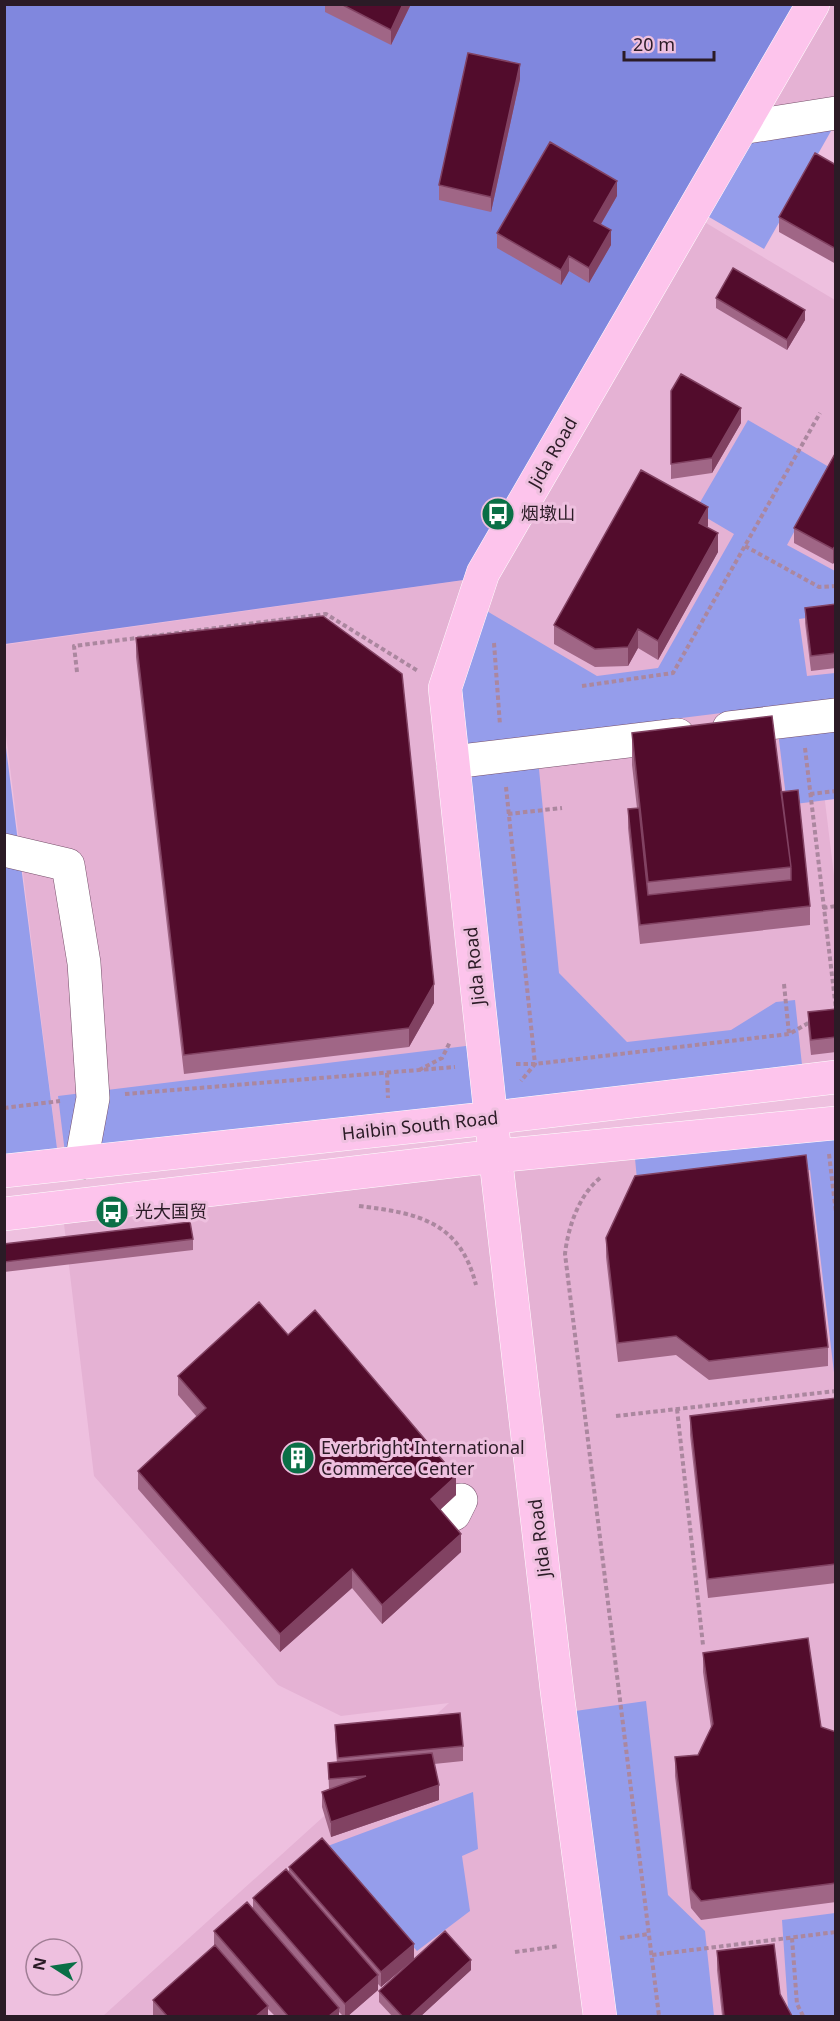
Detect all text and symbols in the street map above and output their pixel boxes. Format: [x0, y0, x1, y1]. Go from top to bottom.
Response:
scale bar [624, 24, 714, 62]
text: 20 m [633, 32, 675, 56]
street label: Jida Road [521, 412, 582, 494]
bus stop icon: 烟墩山 [480, 496, 516, 532]
place label: 烟墩山 [521, 501, 575, 525]
street label: Jida Road [458, 926, 490, 1008]
street label: Haibin South Road [341, 1105, 499, 1145]
bus stop icon: 光大国贸 [94, 1194, 130, 1230]
place label: 光大国贸 [135, 1199, 207, 1223]
place label: Everbright International Commerce Center [321, 1435, 525, 1480]
building icon: Everbright International Commerce Center [280, 1440, 316, 1476]
street label: Jida Road [522, 1498, 556, 1581]
north arrow [24, 1937, 84, 1997]
text: N [27, 1955, 51, 1973]

